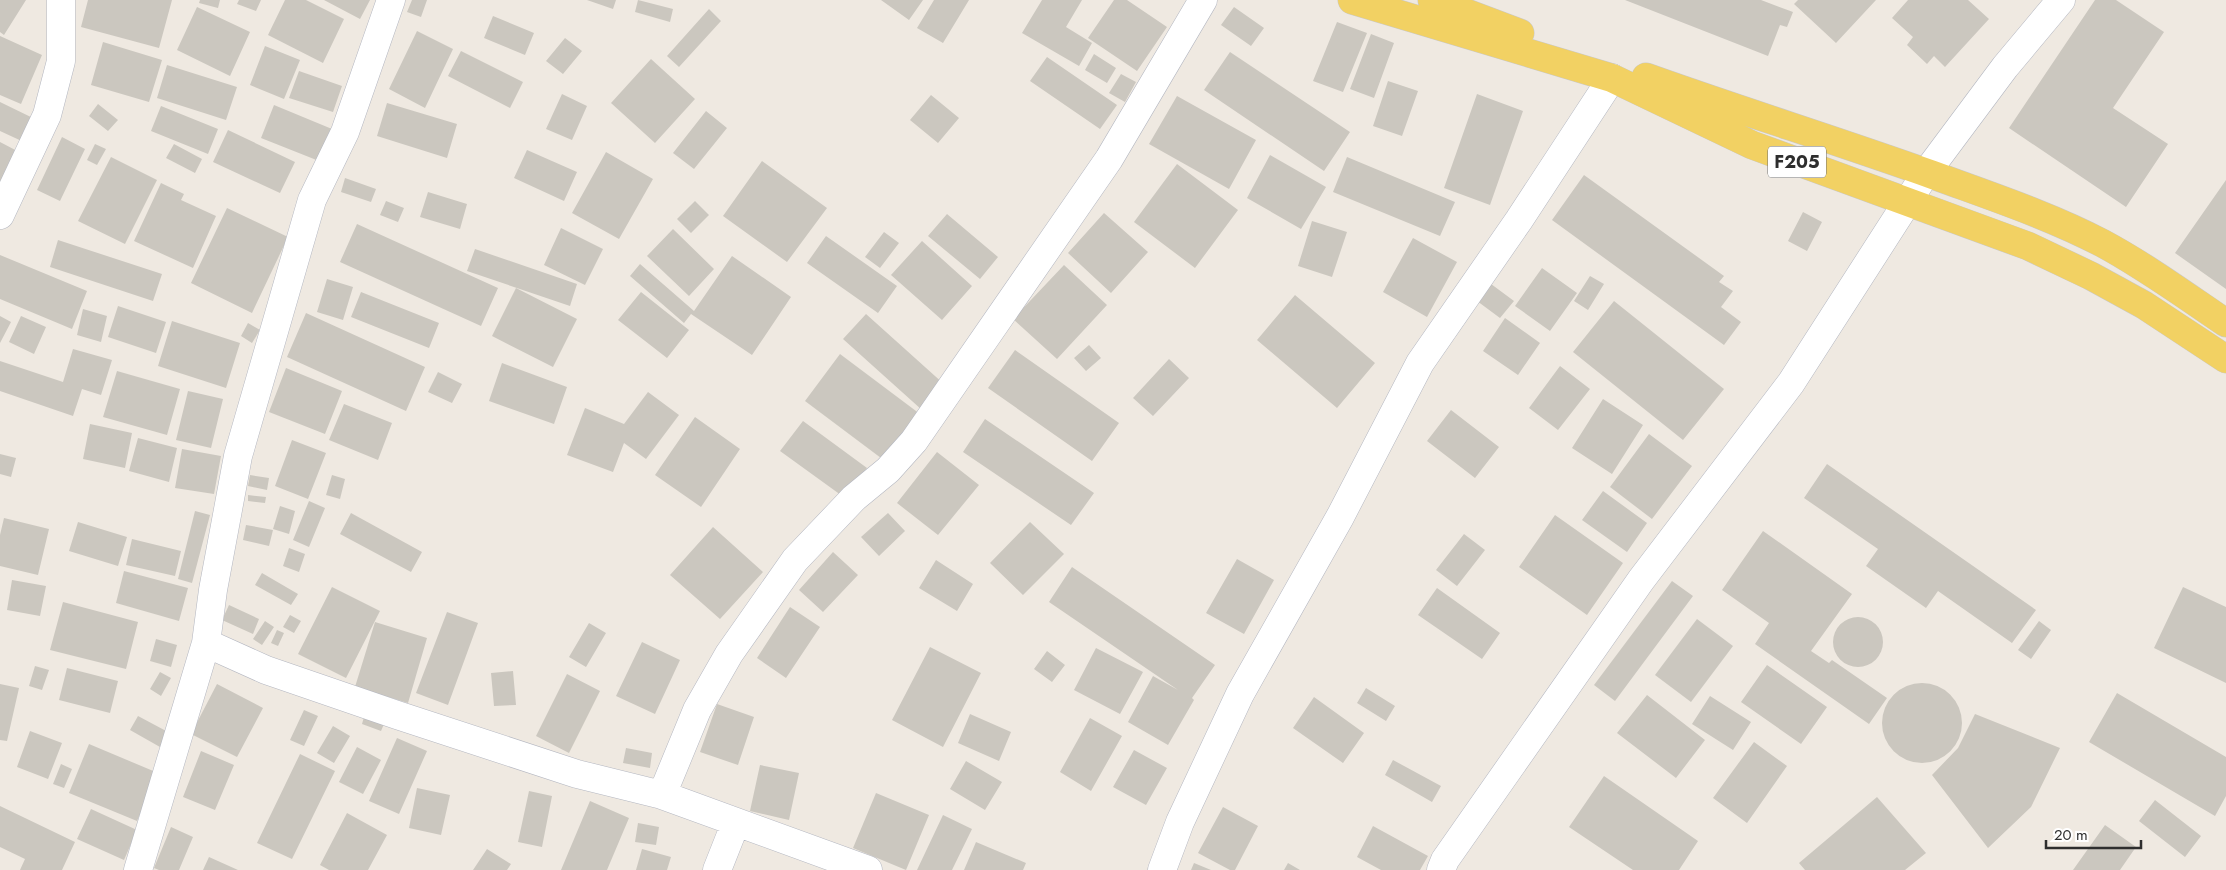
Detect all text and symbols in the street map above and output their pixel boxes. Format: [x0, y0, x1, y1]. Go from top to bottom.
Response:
road number: F205 [1768, 146, 1826, 178]
scale bar [2046, 818, 2141, 850]
text: 20 m [2054, 824, 2088, 846]

